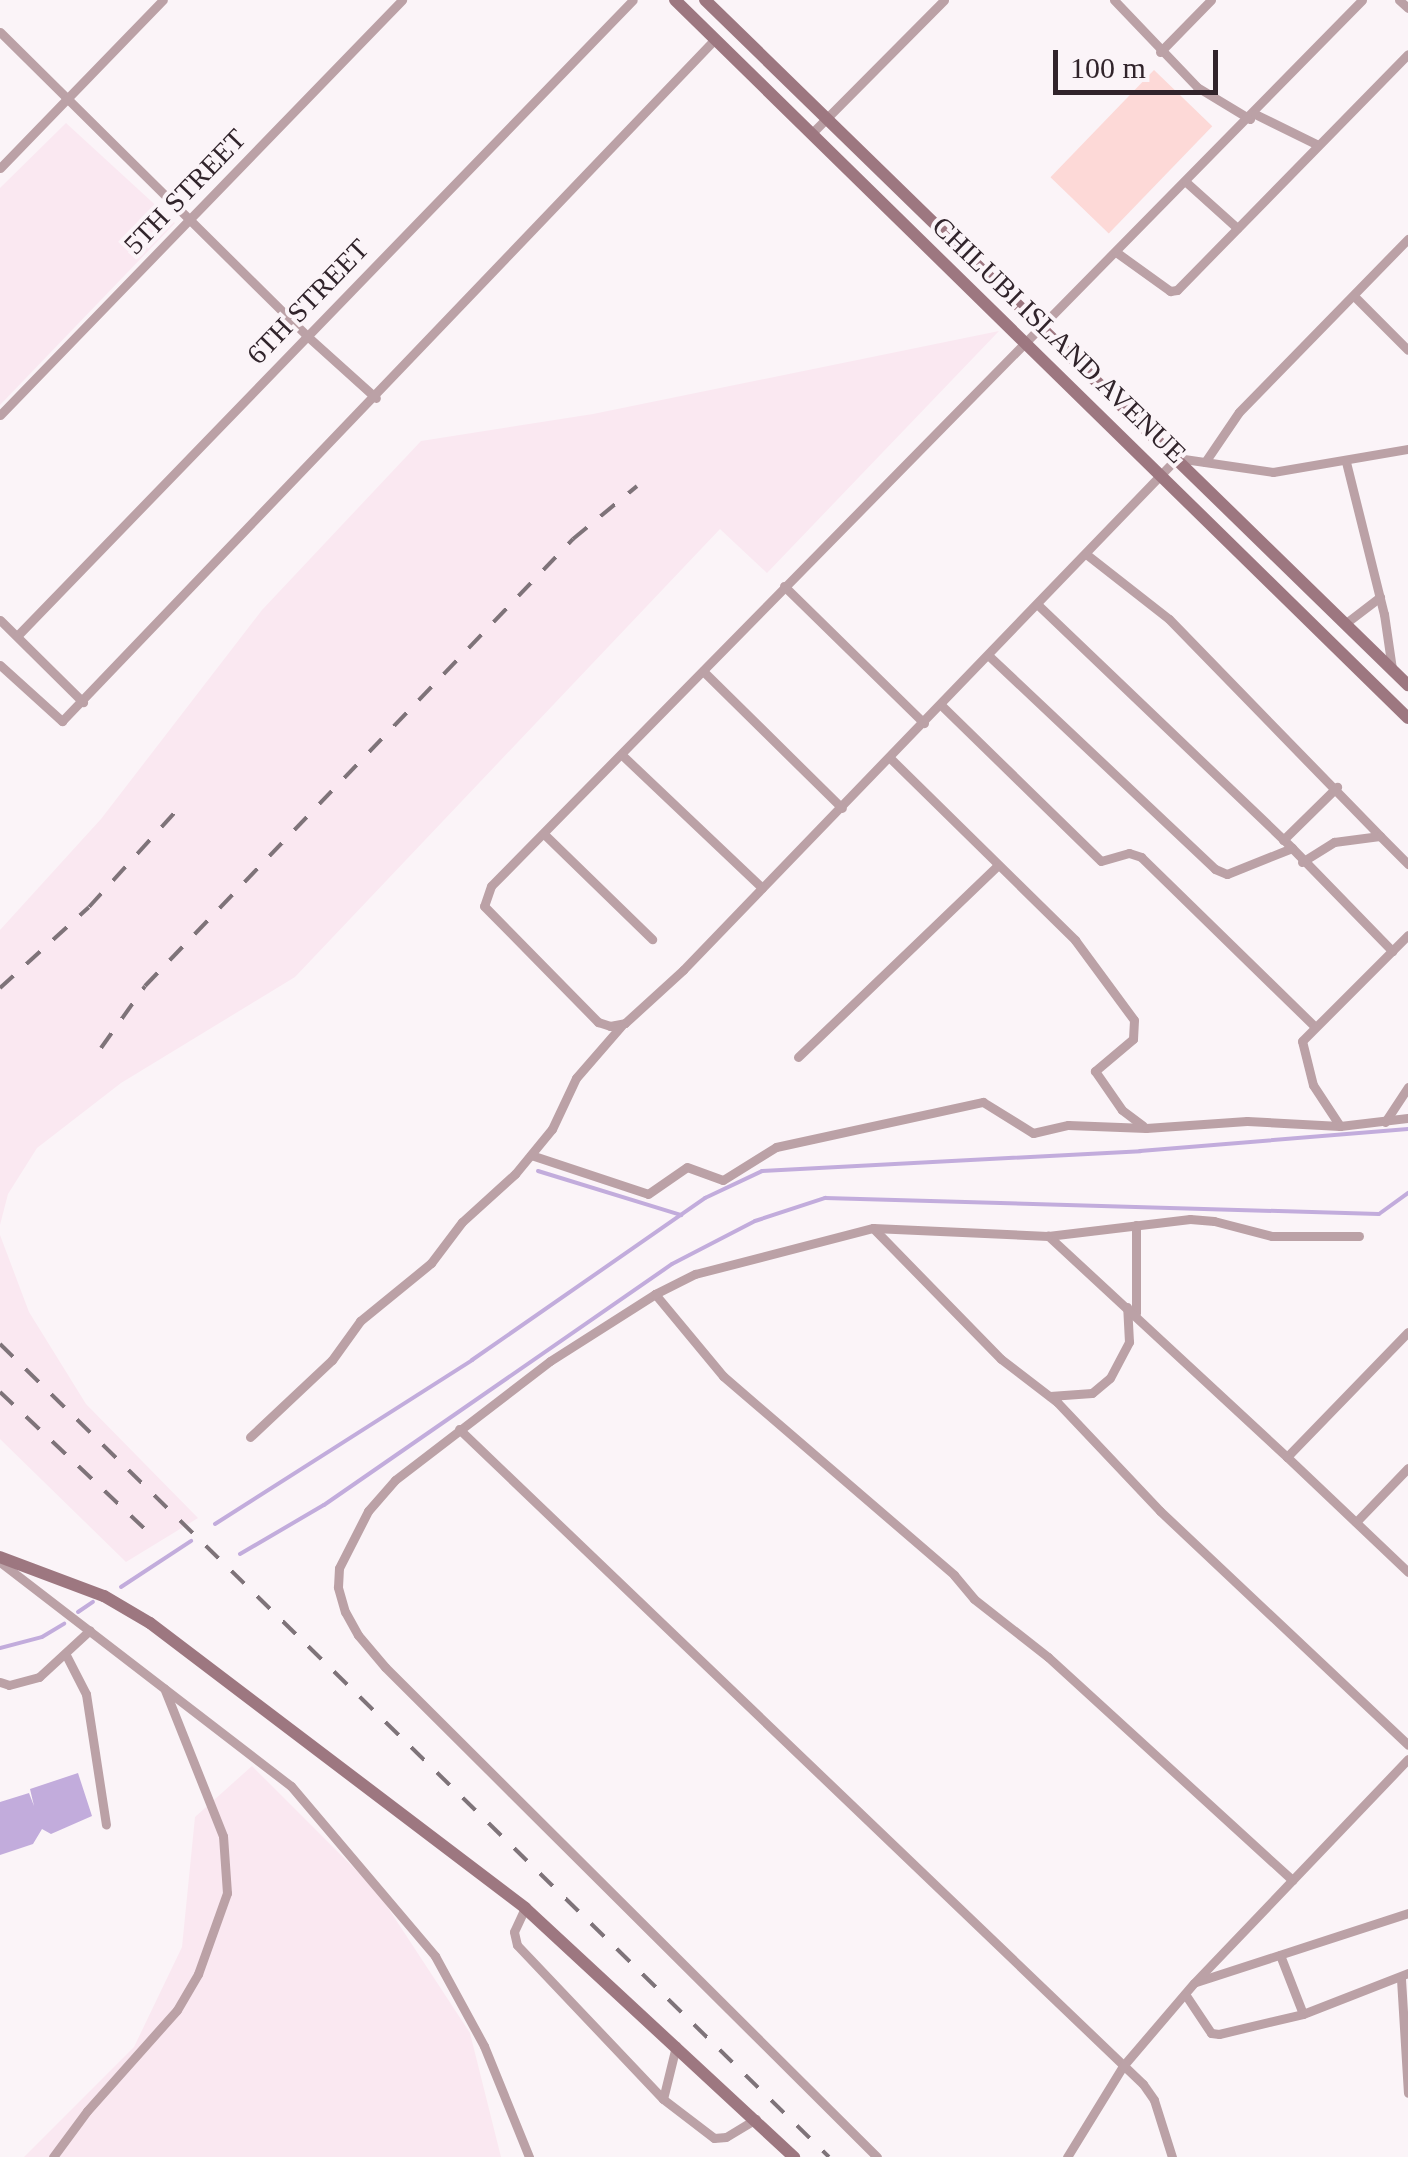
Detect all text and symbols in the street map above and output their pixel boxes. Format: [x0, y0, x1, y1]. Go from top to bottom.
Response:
scale bar [1058, 30, 1223, 92]
text: 100 m [1070, 51, 1146, 84]
street label: 5TH STREET [117, 122, 253, 262]
street label: CHILUBI ISLAND AVENUE [924, 209, 1194, 471]
street label: 6TH STREET [240, 232, 376, 372]

